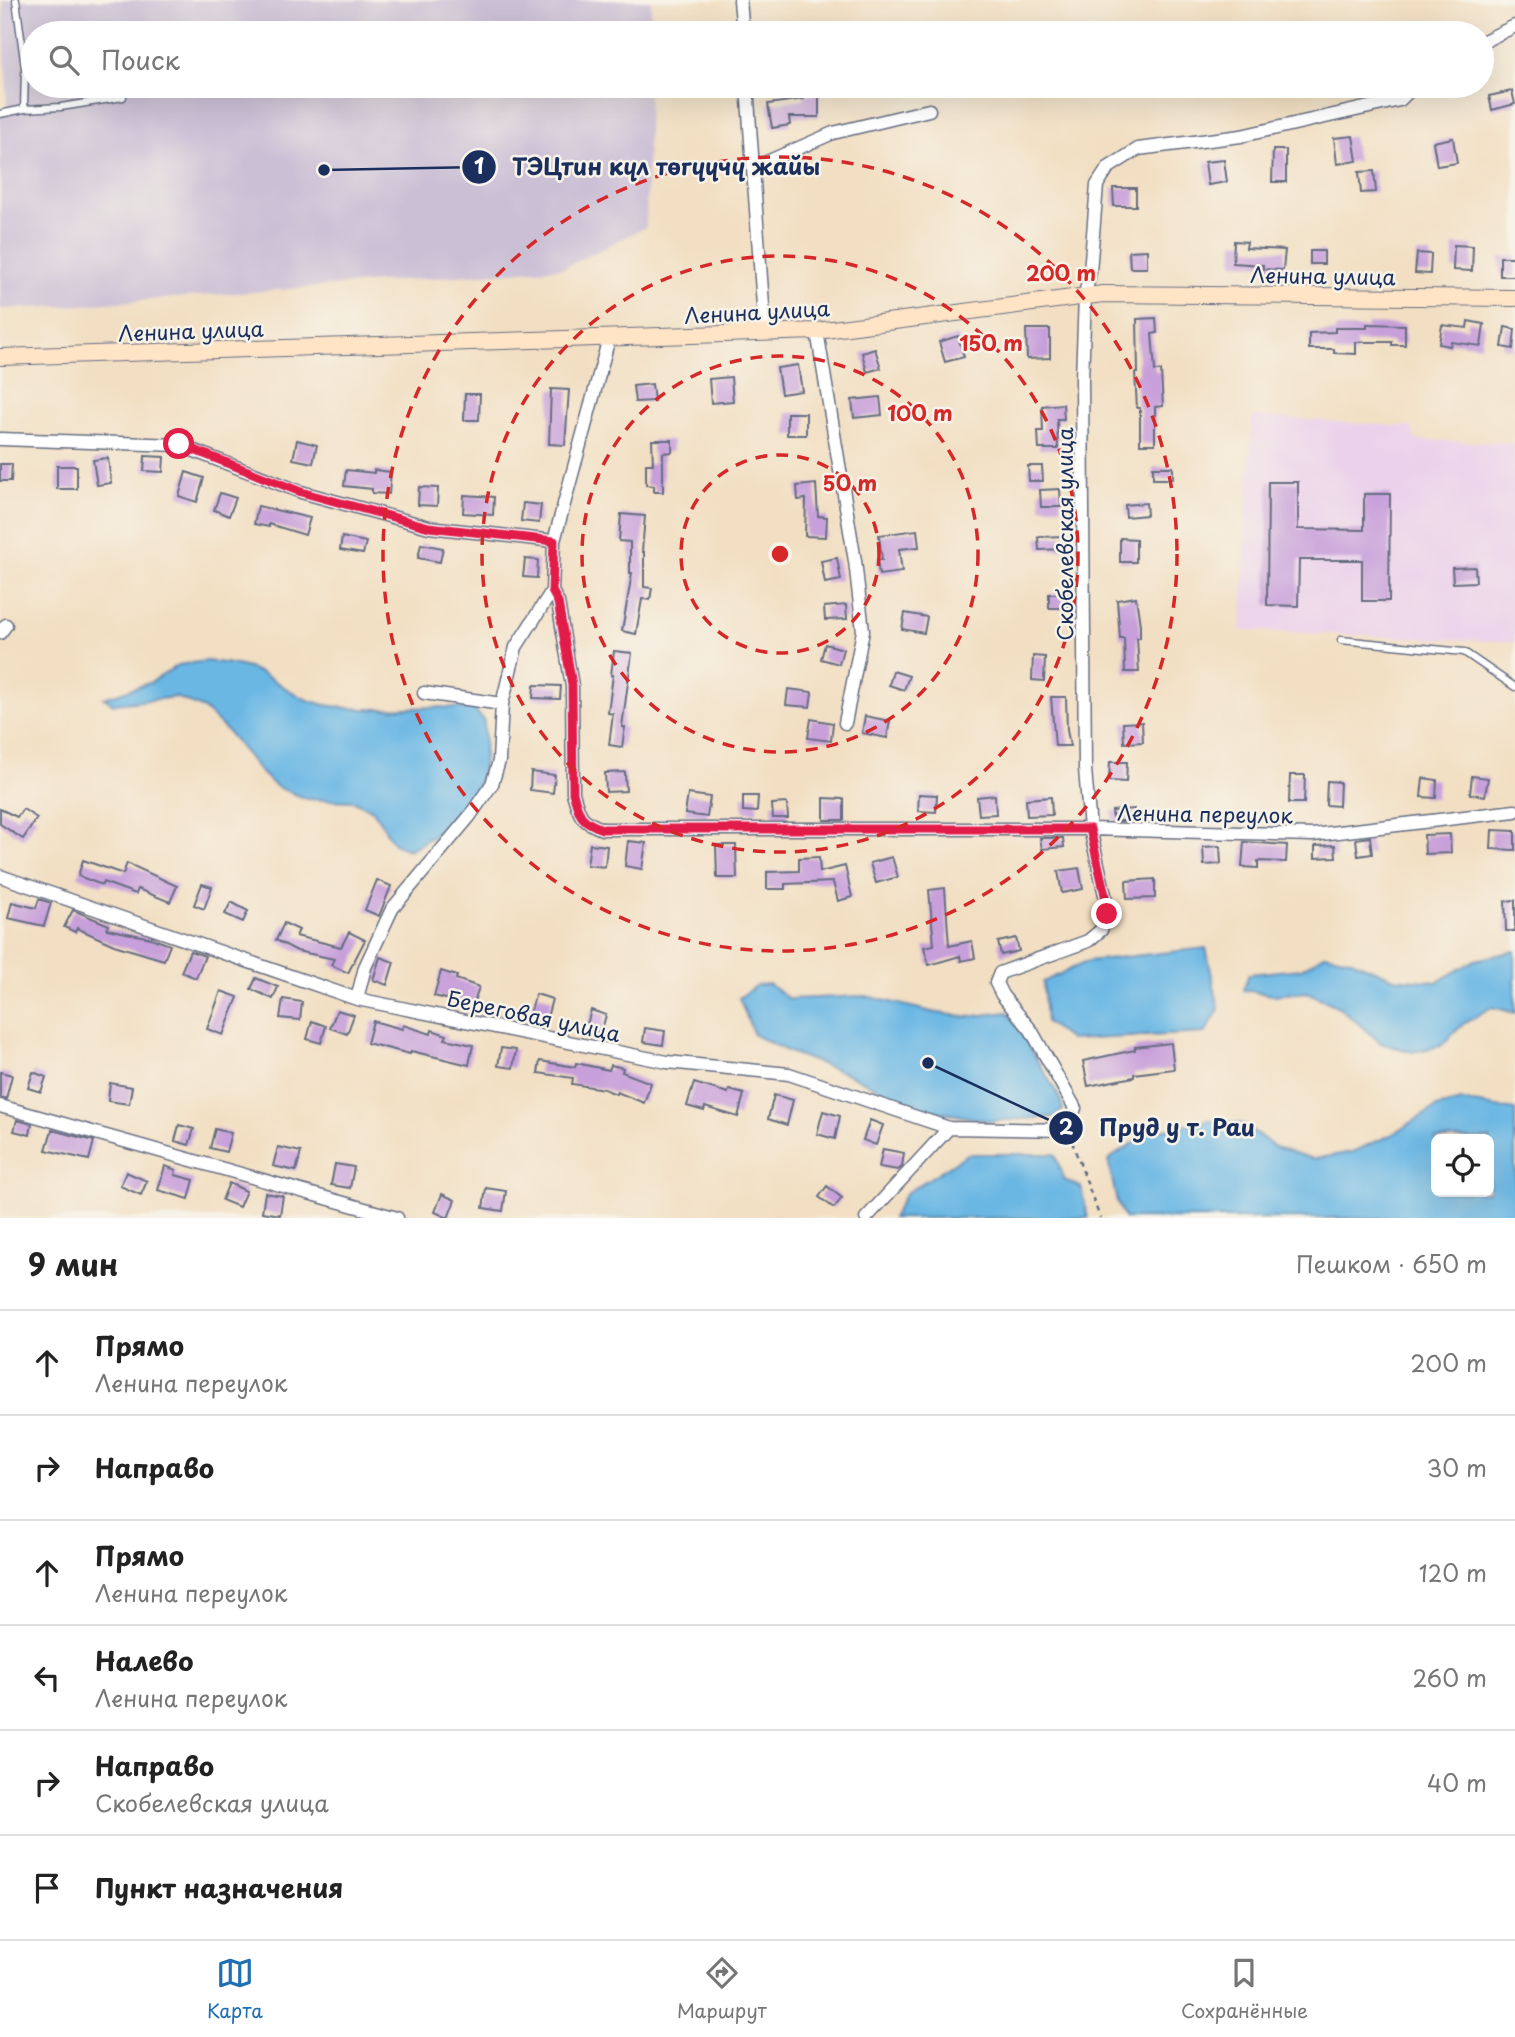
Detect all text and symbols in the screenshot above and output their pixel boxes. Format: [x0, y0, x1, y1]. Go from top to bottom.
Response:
search box [21, 21, 1494, 98]
text: Поиск [101, 40, 180, 79]
icon: search [45, 41, 83, 79]
callout: ТЭЦтин күл төгүүчү жайы [462, 145, 835, 189]
text: ТЭЦтин күл төгүүчү жайы [512, 148, 820, 183]
text: 1 [474, 149, 484, 181]
text: 200 m [1026, 256, 1096, 288]
street label: Ленина улица [1250, 258, 1397, 292]
street label: Ленина улица [684, 291, 831, 331]
street label: Ленина улица [118, 311, 265, 349]
text: 150 m [959, 326, 1023, 358]
text: 100 m [887, 396, 953, 428]
street label: Скобелевская улица [1048, 427, 1080, 641]
route start [163, 428, 194, 459]
text: 50 m [823, 466, 877, 498]
centre of rings [768, 542, 792, 566]
street label: Ленина переулок [1117, 795, 1294, 831]
route end [1091, 898, 1122, 929]
street label: Береговая улица [444, 981, 624, 1049]
callout: Пруд у т. Раи [1049, 1106, 1269, 1150]
text: Пруд у т. Раи [1099, 1109, 1255, 1144]
text: 2 [1059, 1110, 1074, 1142]
map controls [1431, 1134, 1494, 1197]
button: locate [1431, 1134, 1494, 1197]
text: 9 мин [28, 1241, 118, 1286]
text: Пешком · 650 m [1296, 1246, 1487, 1281]
text: Прямо [95, 1326, 184, 1365]
icon: ahead [28, 1344, 66, 1382]
text: 200 m [1410, 1345, 1487, 1380]
text: Ленина переулок [95, 1365, 287, 1400]
text: Направо [95, 1448, 214, 1487]
icon: right [28, 1449, 66, 1487]
text: 30 m [1426, 1450, 1487, 1485]
text: Прямо [95, 1536, 184, 1575]
icon: ahead [28, 1554, 66, 1592]
text: 120 m [1419, 1555, 1487, 1590]
text: Ленина переулок [95, 1575, 287, 1610]
text: Налево [95, 1641, 193, 1680]
icon: left [28, 1659, 66, 1697]
text: 260 m [1412, 1660, 1487, 1695]
text: Ленина переулок [95, 1680, 287, 1715]
text: Направо [95, 1746, 214, 1785]
icon: right [28, 1764, 66, 1802]
text: 40 m [1427, 1765, 1487, 1800]
text: Скобелевская улица [95, 1785, 329, 1820]
text: Пункт назначения [95, 1868, 343, 1907]
icon: arrive [28, 1869, 66, 1907]
tab: Карта [207, 1954, 263, 2024]
tab: Маршрут [677, 1954, 767, 2024]
tab: Сохранённые [1181, 1954, 1308, 2024]

